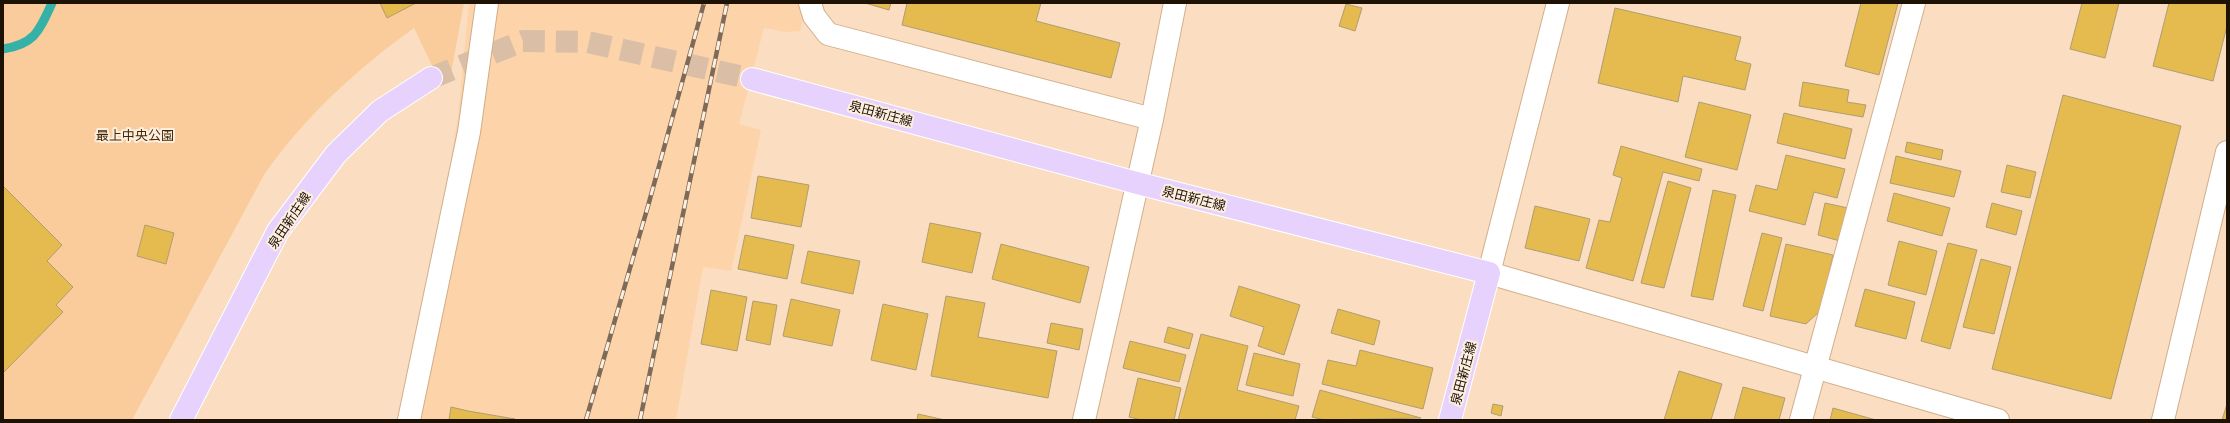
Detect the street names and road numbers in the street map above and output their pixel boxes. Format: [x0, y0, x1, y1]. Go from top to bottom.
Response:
street label: 泉田新庄線 [848, 98, 914, 129]
street label: 泉田新庄線 [1161, 183, 1227, 214]
street label: 泉田新庄線 [265, 189, 314, 251]
street label: 泉田新庄線 [1448, 340, 1479, 406]

